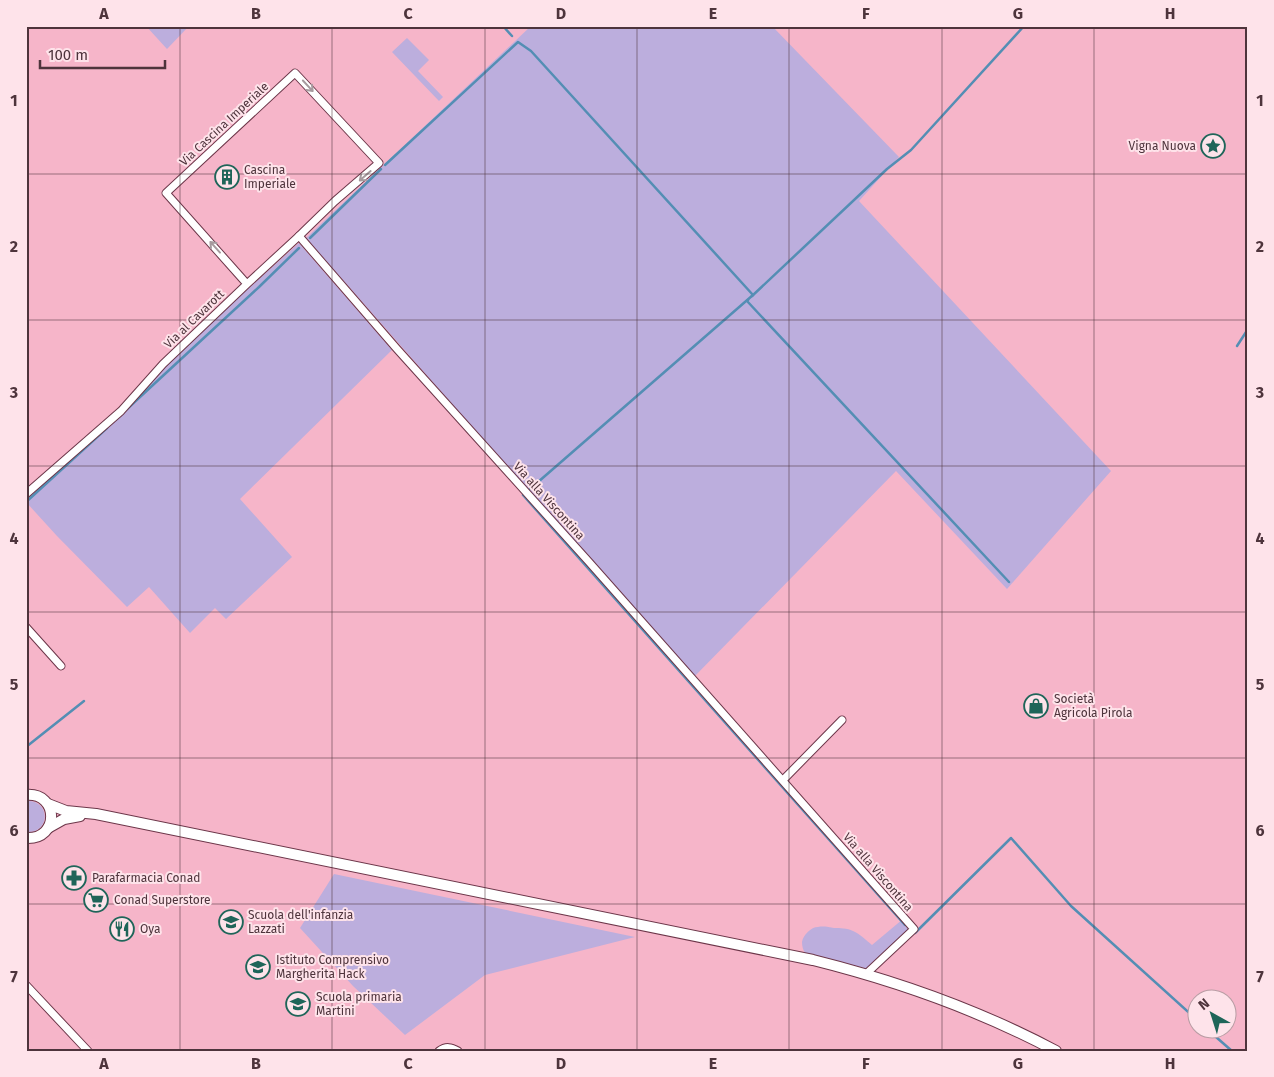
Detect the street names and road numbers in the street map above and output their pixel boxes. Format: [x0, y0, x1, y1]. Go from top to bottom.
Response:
street label: Via Cascina Imperiale [177, 79, 271, 169]
street label: Via al Cavarott [161, 286, 227, 351]
street label: Via alla Viscontina [511, 459, 587, 543]
street label: Via alla Viscontina [840, 830, 916, 914]

